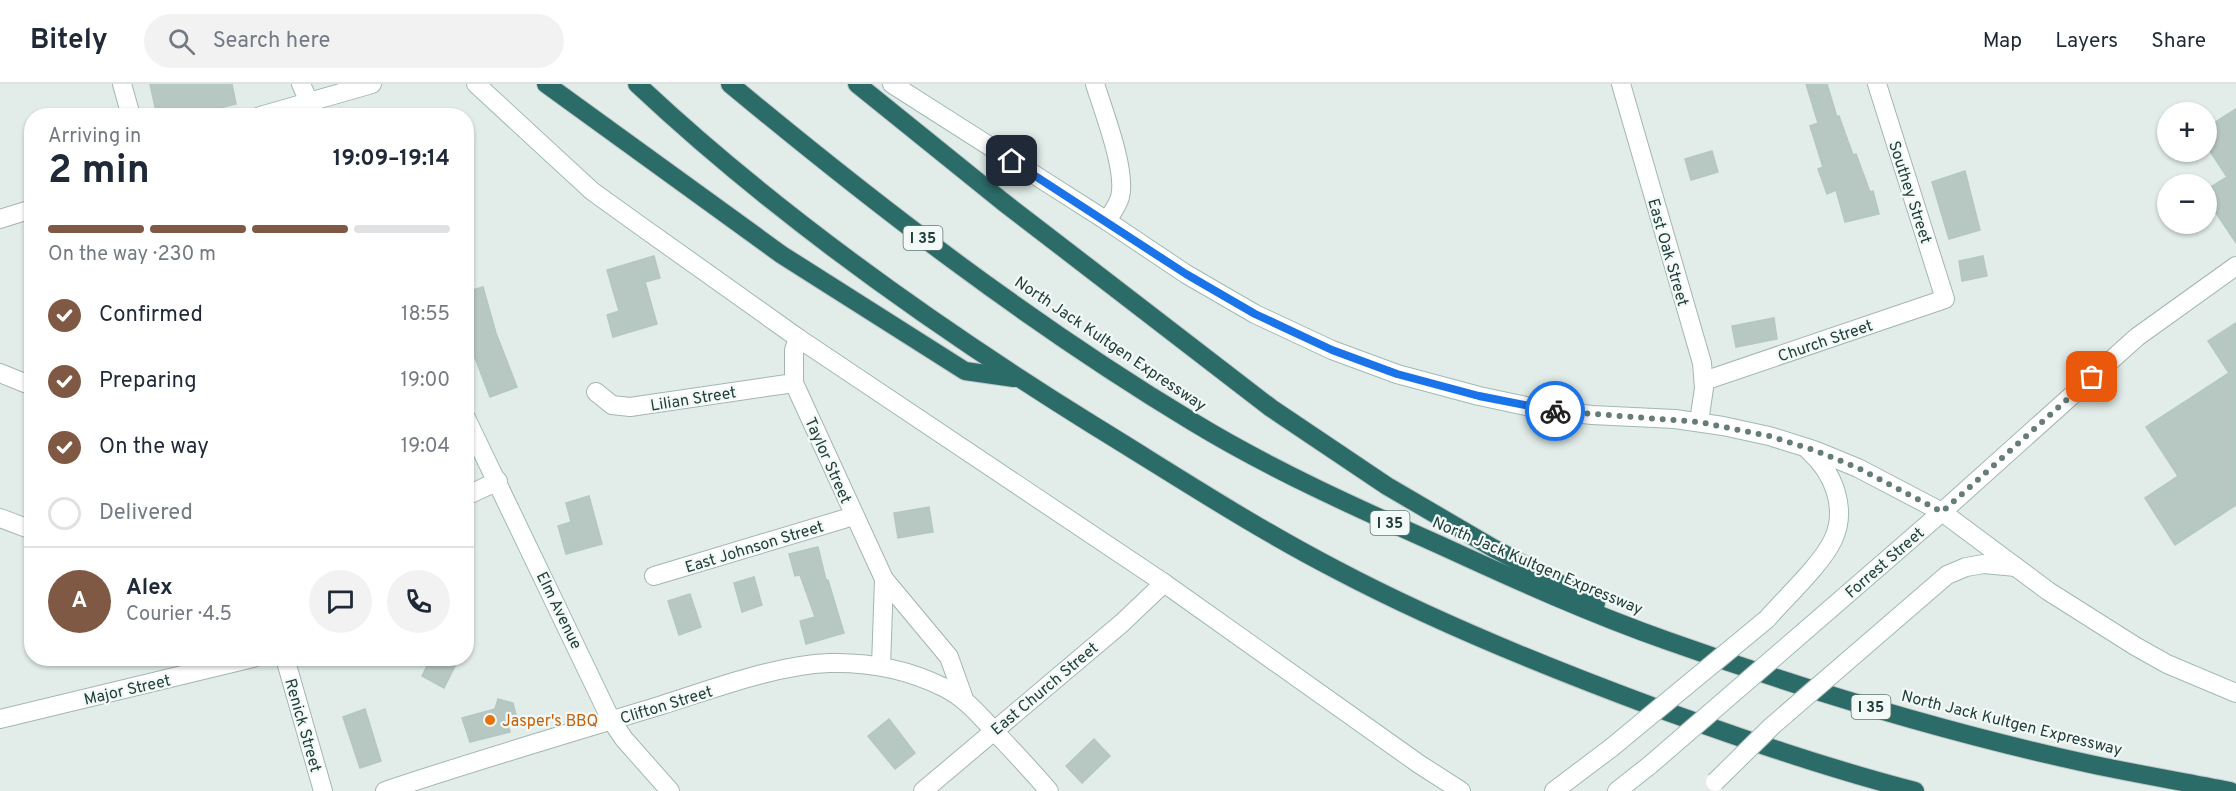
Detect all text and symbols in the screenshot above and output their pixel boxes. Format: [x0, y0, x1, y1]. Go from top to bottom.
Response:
search box [144, 14, 564, 68]
text: Bitely [30, 23, 108, 59]
icon: search [165, 25, 198, 58]
text: Search here [213, 28, 330, 55]
text: Map [1983, 28, 2022, 55]
text: Layers [2055, 28, 2118, 55]
text: Share [2151, 28, 2206, 55]
map controls [2157, 102, 2217, 234]
button: + [2157, 102, 2217, 162]
text: Arriving in [48, 124, 141, 150]
pin [986, 135, 1037, 186]
street label: Southey Street [1883, 139, 1935, 246]
icon: home [995, 144, 1028, 177]
text: 19:09–19:14 [333, 146, 450, 173]
text: 2 min [48, 148, 150, 197]
button: − [2157, 174, 2217, 234]
street label: East Oak Street [1642, 196, 1692, 309]
road number: I 35 [904, 226, 942, 250]
text: On the way · 230 m [48, 242, 216, 268]
street label: North Jack Kultgen Expressway [1010, 273, 1210, 416]
icon: check [48, 299, 81, 332]
text: Confirmed [99, 302, 203, 329]
text: 18:55 [401, 302, 450, 328]
street label: Church Street [1776, 316, 1876, 367]
pin [2066, 351, 2117, 402]
icon: bag [2075, 360, 2108, 393]
icon: check [48, 365, 81, 398]
text: Preparing [99, 368, 197, 395]
text: 19:00 [401, 368, 450, 394]
courier [1525, 381, 1585, 441]
street label: Lilian Street [649, 383, 738, 417]
icon: bike [1539, 395, 1572, 428]
street label: Taylor Street [799, 415, 855, 507]
icon: check [48, 431, 81, 464]
text: On the way [99, 434, 209, 461]
text: 19:04 [401, 434, 450, 460]
text: Delivered [99, 500, 193, 527]
road number: I 35 [1370, 511, 1410, 535]
street label: North Jack Kultgen Expressway [1429, 513, 1646, 620]
street label: East Johnson Street [683, 517, 826, 579]
street label: Forrest Street [1842, 524, 1929, 603]
street label: Elm Avenue [531, 569, 586, 653]
button: chat [309, 570, 372, 633]
button: phone [387, 570, 450, 633]
text: Alex [126, 575, 173, 602]
text: A [72, 588, 87, 615]
text: Courier · 4.5 [126, 602, 232, 628]
street label: East Church Street [987, 639, 1103, 740]
street label: Major Street [82, 671, 173, 711]
street label: Renick Street [279, 676, 325, 775]
street label: Clifton Street [618, 682, 715, 729]
street label: North Jack Kultgen Expressway [1899, 687, 2124, 761]
road number: I 35 [1852, 695, 1890, 719]
place label: Jasper's BBQ [502, 712, 598, 732]
marker: Jasper's BBQ [483, 713, 497, 727]

